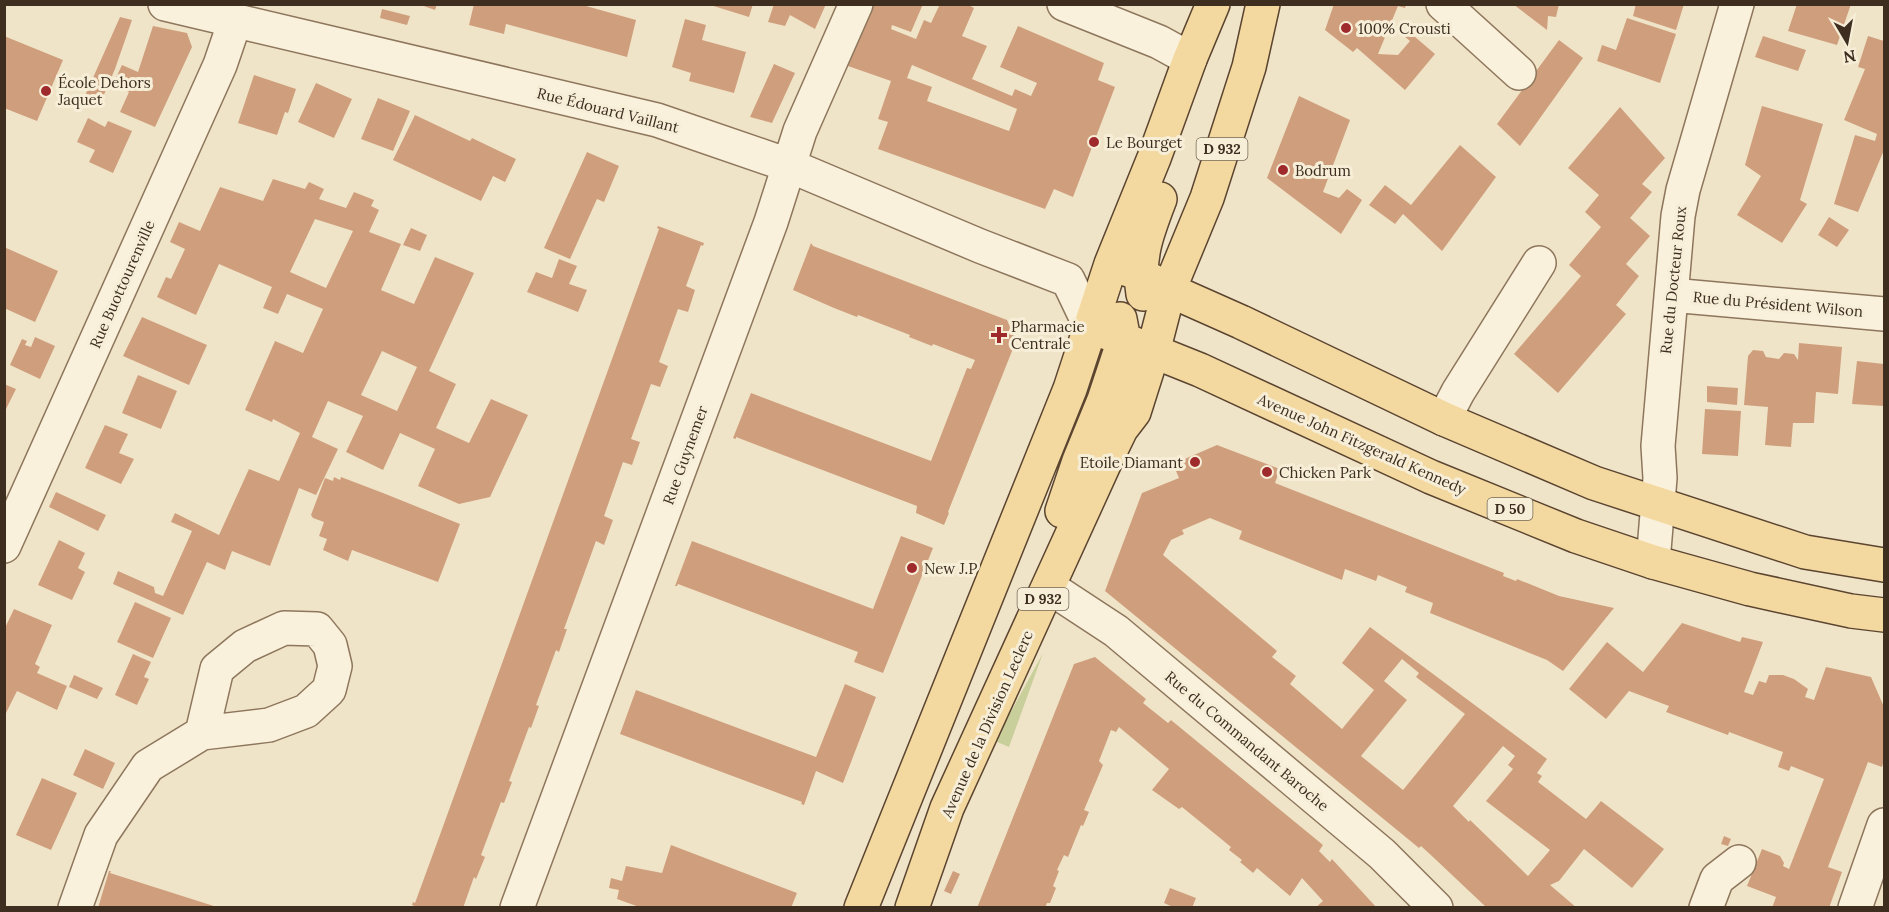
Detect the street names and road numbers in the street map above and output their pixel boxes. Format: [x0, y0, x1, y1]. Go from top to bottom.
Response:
street label: Rue Édouard Vaillant [535, 83, 681, 137]
road number: D 932 [1196, 138, 1248, 160]
street label: Rue du Docteur Roux [1656, 205, 1690, 355]
street label: Rue Buottourenville [85, 217, 159, 351]
street label: Rue du Président Wilson [1692, 287, 1864, 321]
street label: Avenue John Fitzgerald Kennedy [1254, 389, 1469, 499]
street label: Rue Guynemer [658, 402, 712, 507]
road number: D 50 [1488, 498, 1532, 520]
road number: D 932 [1018, 588, 1068, 610]
street label: Avenue de la Division Leclerc [937, 627, 1037, 822]
street label: Rue du Commandant Baroche [1161, 667, 1333, 815]

